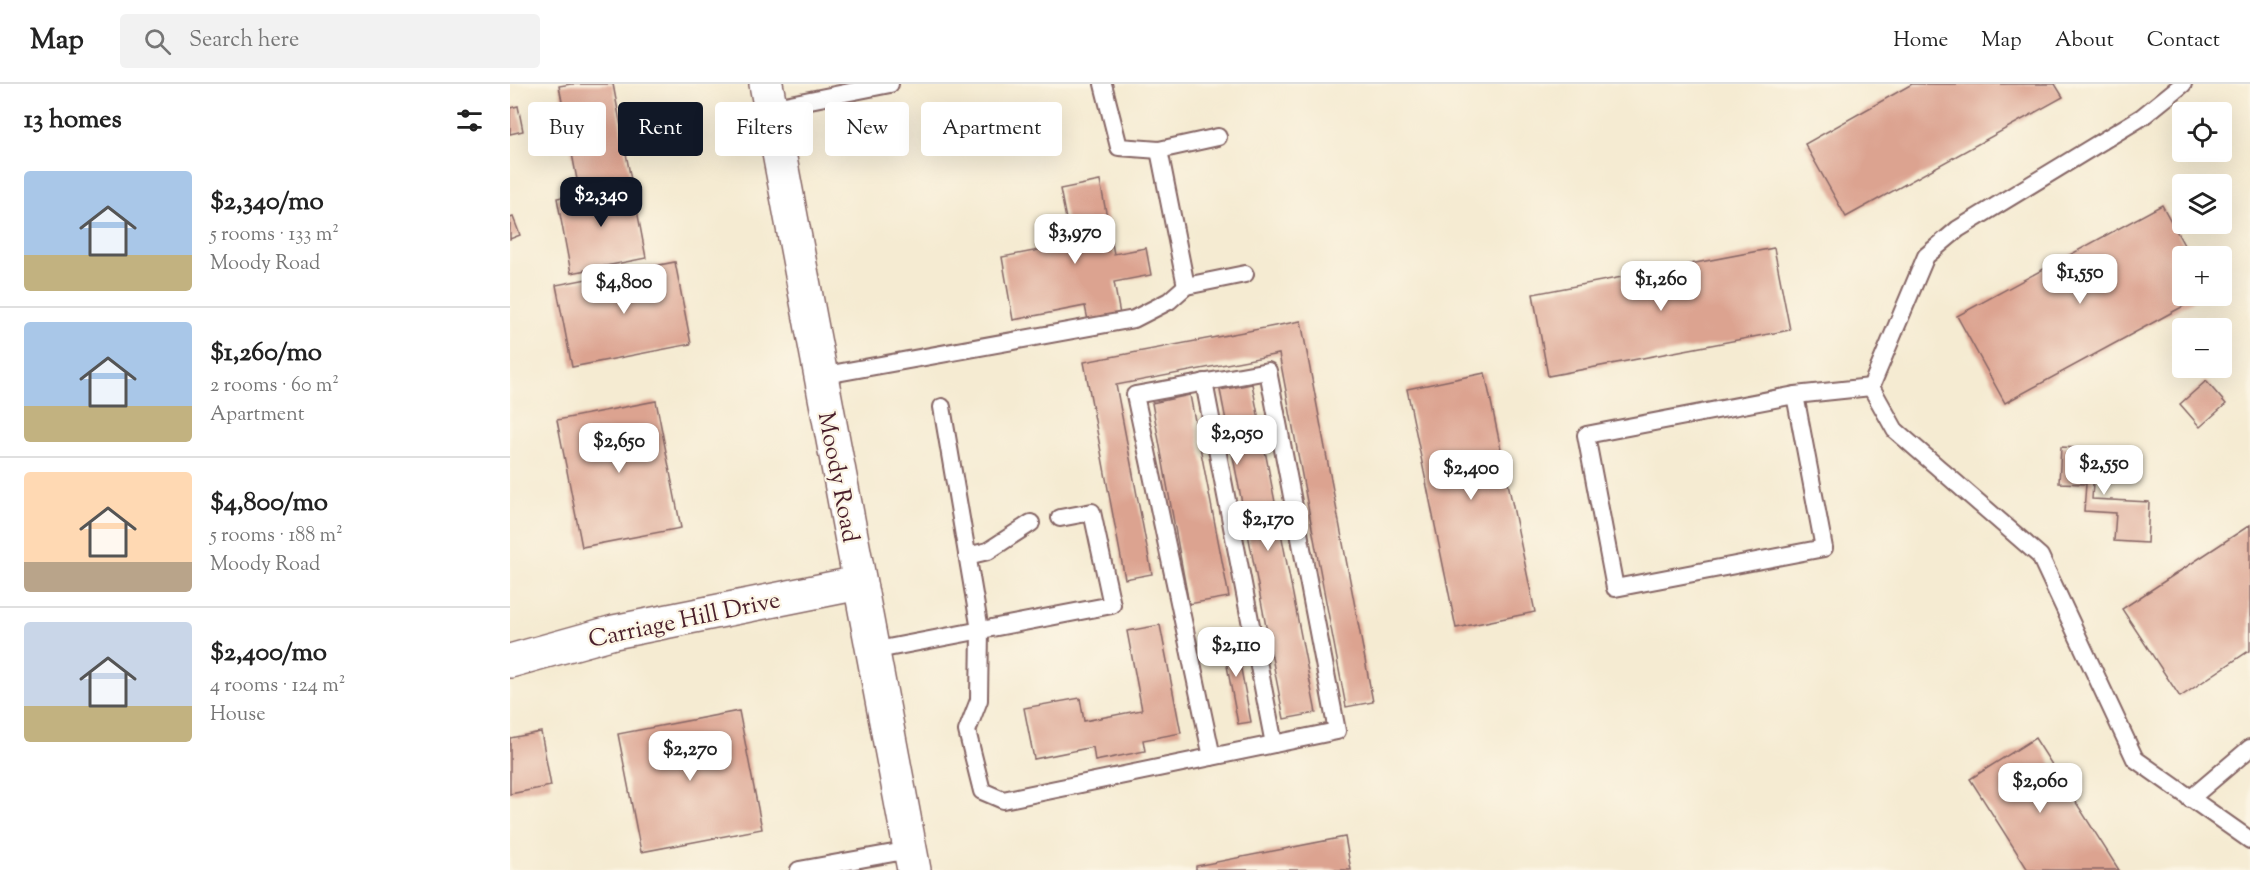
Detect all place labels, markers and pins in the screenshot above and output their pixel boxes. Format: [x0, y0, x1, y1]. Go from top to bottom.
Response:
pin: $2,340 [552, 177, 650, 228]
pin: $3,970 [1026, 214, 1124, 265]
pin: $1,550 [2031, 254, 2129, 305]
pin: $1,260 [1612, 261, 1710, 312]
pin: $4,800 [575, 264, 673, 315]
pin: $2,050 [1188, 415, 1286, 466]
pin: $2,650 [570, 423, 668, 474]
pin: $2,550 [2055, 445, 2153, 496]
pin: $2,400 [1422, 450, 1520, 501]
pin: $2,170 [1219, 501, 1317, 552]
pin: $2,110 [1187, 627, 1285, 678]
pin: $2,270 [641, 731, 739, 782]
pin: $2,060 [1991, 763, 2089, 814]

